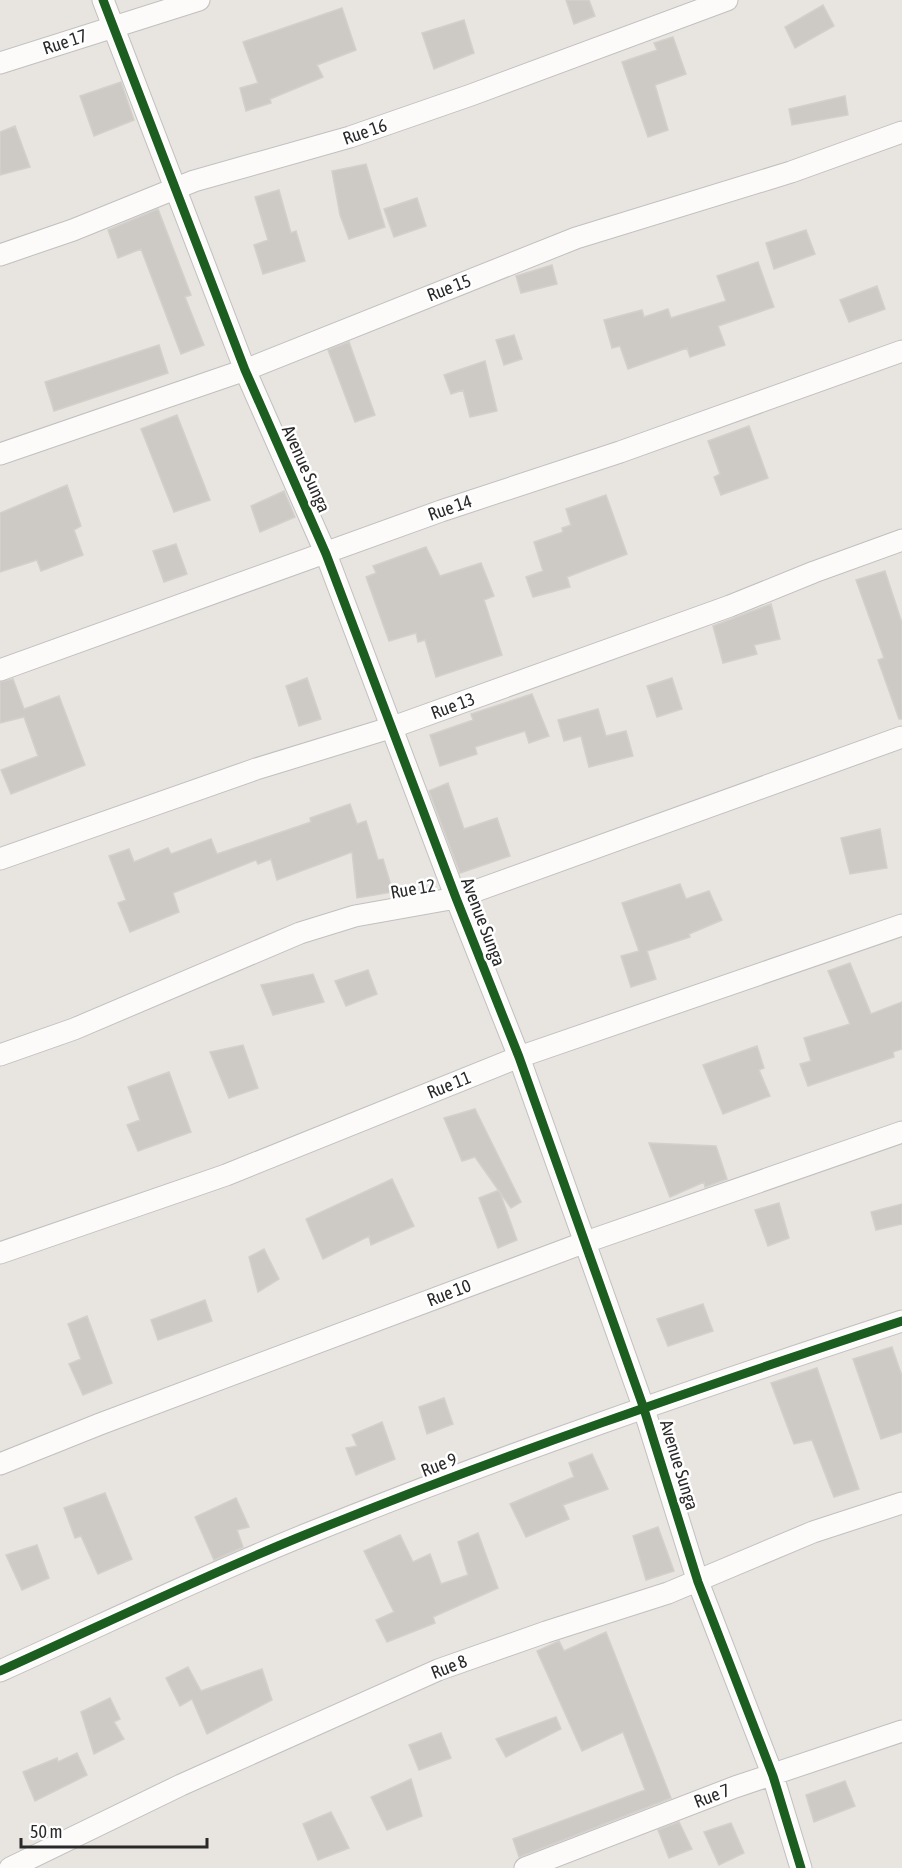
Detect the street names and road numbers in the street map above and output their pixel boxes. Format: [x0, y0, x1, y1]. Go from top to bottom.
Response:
street label: Rue 17 [40, 25, 90, 59]
street label: Rue 16 [340, 114, 390, 149]
street label: Rue 15 [424, 270, 474, 305]
street label: Avenue Sunga [278, 422, 335, 516]
street label: Rue 14 [425, 490, 475, 525]
street label: Rue 13 [428, 688, 478, 723]
street label: Rue 12 [389, 874, 437, 903]
street label: Avenue Sunga [457, 875, 510, 969]
street label: Rue 11 [424, 1066, 474, 1103]
street label: Rue 10 [424, 1275, 474, 1310]
street label: Avenue Sunga [656, 1417, 703, 1512]
street label: Rue 9 [418, 1448, 460, 1481]
street label: Rue 8 [428, 1650, 470, 1683]
street label: Rue 7 [691, 1779, 733, 1812]

